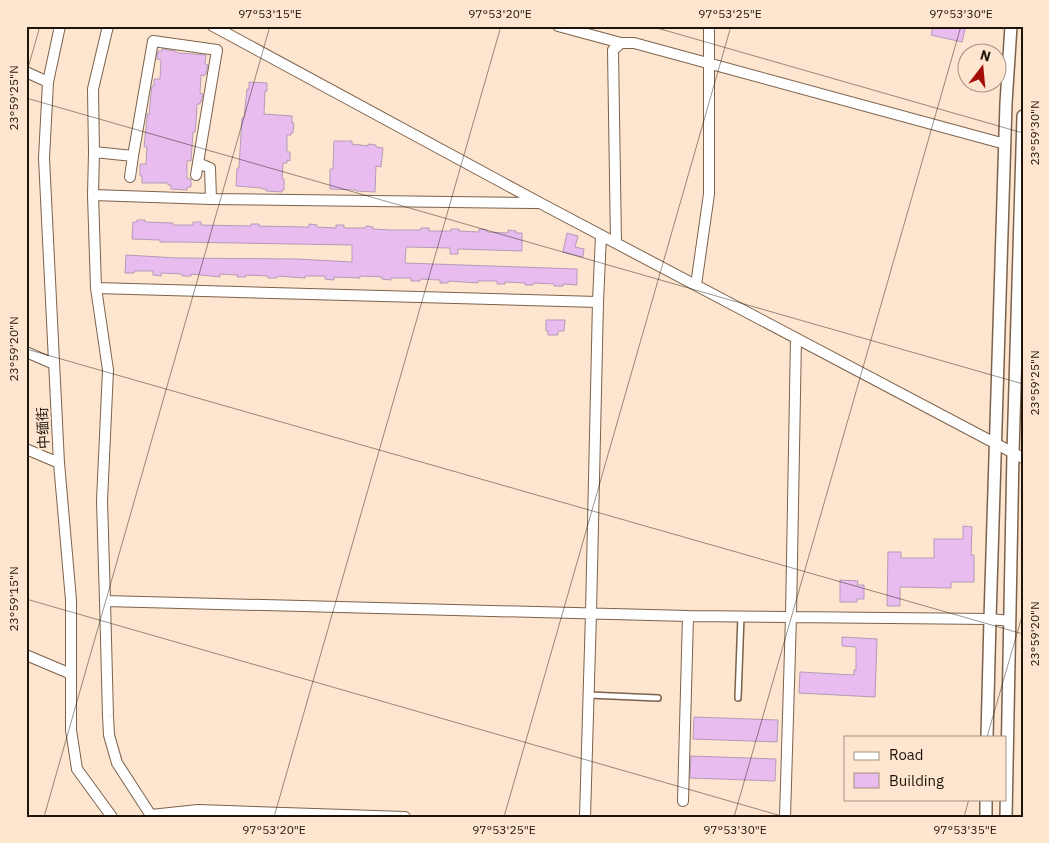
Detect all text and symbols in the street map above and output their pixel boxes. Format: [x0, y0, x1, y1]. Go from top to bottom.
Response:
text: 97°53'15"E [238, 6, 302, 21]
text: 97°53'20"E [468, 6, 532, 21]
text: 97°53'25"E [698, 6, 762, 21]
text: 97°53'30"E [929, 6, 993, 21]
north arrow [956, 42, 1006, 92]
text: N [978, 45, 993, 66]
text: 23°59'25"N [6, 65, 21, 131]
text: 23°59'30"N [1027, 100, 1042, 166]
text: 23°59'20"N [6, 316, 21, 382]
text: 23°59'25"N [1027, 350, 1042, 416]
street label: 中缅街 [33, 407, 53, 449]
text: 23°59'15"N [6, 566, 21, 632]
text: 23°59'20"N [1027, 601, 1042, 667]
legend [844, 736, 1006, 800]
text: Road [889, 745, 924, 764]
text: Building [889, 771, 944, 790]
text: 97°53'20"E [242, 822, 306, 837]
text: 97°53'25"E [472, 822, 536, 837]
text: 97°53'30"E [703, 822, 767, 837]
text: 97°53'35"E [933, 822, 997, 837]

